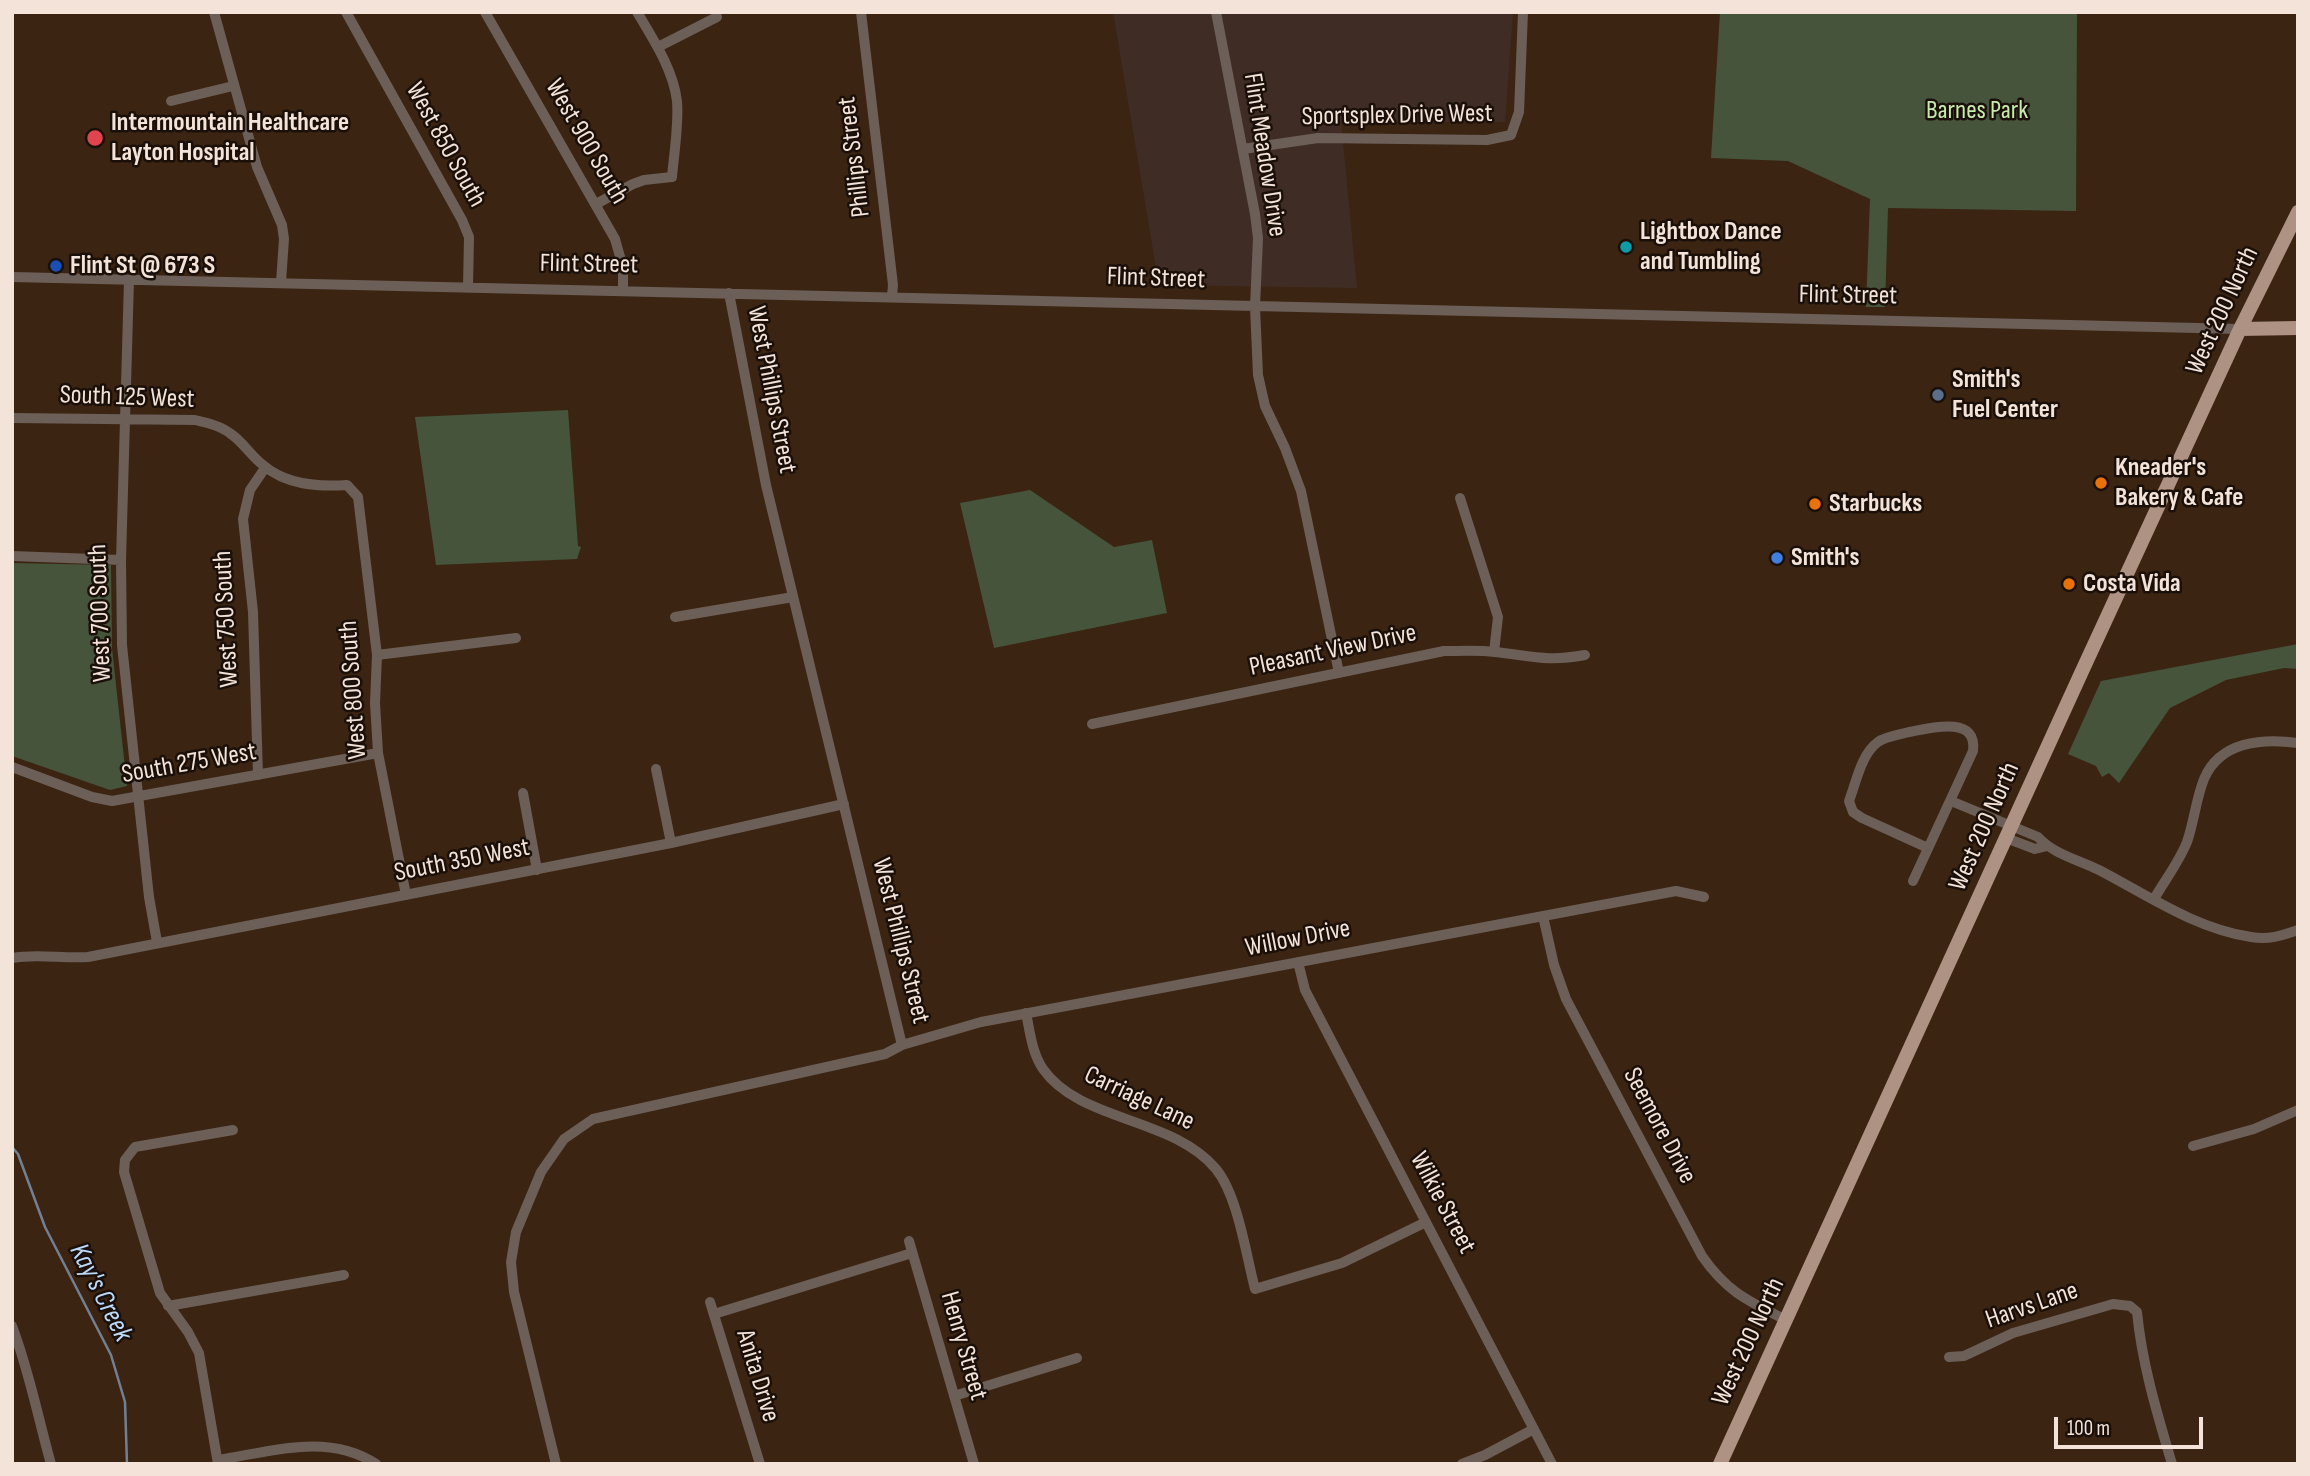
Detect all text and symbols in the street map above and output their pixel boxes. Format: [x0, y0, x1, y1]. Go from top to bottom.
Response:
street label: Flint Meadow Drive [1236, 71, 1292, 239]
street label: West 900 South [538, 74, 634, 210]
street label: West 850 South [398, 77, 492, 213]
street label: Phillips Street [832, 95, 878, 219]
park label: Barnes Park [1926, 95, 2028, 127]
street label: Sportsplex Drive West [1301, 99, 1493, 133]
place label: Intermountain Healthcare Layton Hospital [111, 107, 349, 168]
marker: Intermountain Healthcare Layton Hospital [85, 128, 105, 148]
place label: Lightbox Dance and Tumbling [1640, 216, 1782, 278]
marker: Lightbox Dance and Tumbling [1618, 239, 1634, 255]
street label: West 200 North [2180, 242, 2266, 380]
street label: Flint Street [540, 249, 638, 281]
place label: Flint St @ 673 S [70, 250, 215, 282]
marker: Flint St @ 673 S [48, 258, 64, 274]
street label: Flint Street [1106, 262, 1206, 296]
street label: Flint Street [1799, 280, 1897, 312]
street label: West Phillips Street [740, 304, 802, 476]
place label: Smith's Fuel Center [1952, 364, 2058, 426]
street label: South 125 West [59, 380, 195, 416]
marker: Smith's Fuel Center [1930, 387, 1946, 403]
place label: Kneader's Bakery & Cafe [2115, 452, 2243, 514]
marker: Kneader's Bakery & Cafe [2093, 475, 2109, 491]
place label: Starbucks [1829, 488, 1922, 520]
marker: Starbucks [1807, 496, 1823, 512]
place label: Smith's [1791, 542, 1859, 574]
street label: West 700 South [83, 544, 119, 682]
street label: West 750 South [208, 550, 246, 688]
marker: Smith's [1769, 550, 1785, 566]
place label: Costa Vida [2083, 568, 2181, 600]
marker: Costa Vida [2061, 576, 2077, 592]
street label: Pleasant View Drive [1247, 618, 1419, 684]
street label: West 800 South [334, 620, 374, 760]
street label: South 275 West [119, 737, 259, 791]
street label: West 200 North [1943, 758, 2027, 896]
street label: South 350 West [392, 833, 532, 889]
street label: West Phillips Street [864, 855, 936, 1027]
street label: Willow Drive [1243, 914, 1353, 964]
street label: Carriage Lane [1079, 1060, 1199, 1138]
street label: Seemore Drive [1616, 1063, 1702, 1189]
street label: Wilkie Street [1402, 1147, 1482, 1259]
water label: Kay's Creek [61, 1238, 139, 1348]
street label: West 200 North [1706, 1273, 1792, 1411]
street label: Harvs Lane [1982, 1276, 2082, 1336]
street label: Henry Street [933, 1288, 993, 1404]
street label: Anita Drive [728, 1326, 786, 1426]
scale bar [2058, 1402, 2207, 1446]
text: 100 m [2067, 1416, 2110, 1441]

